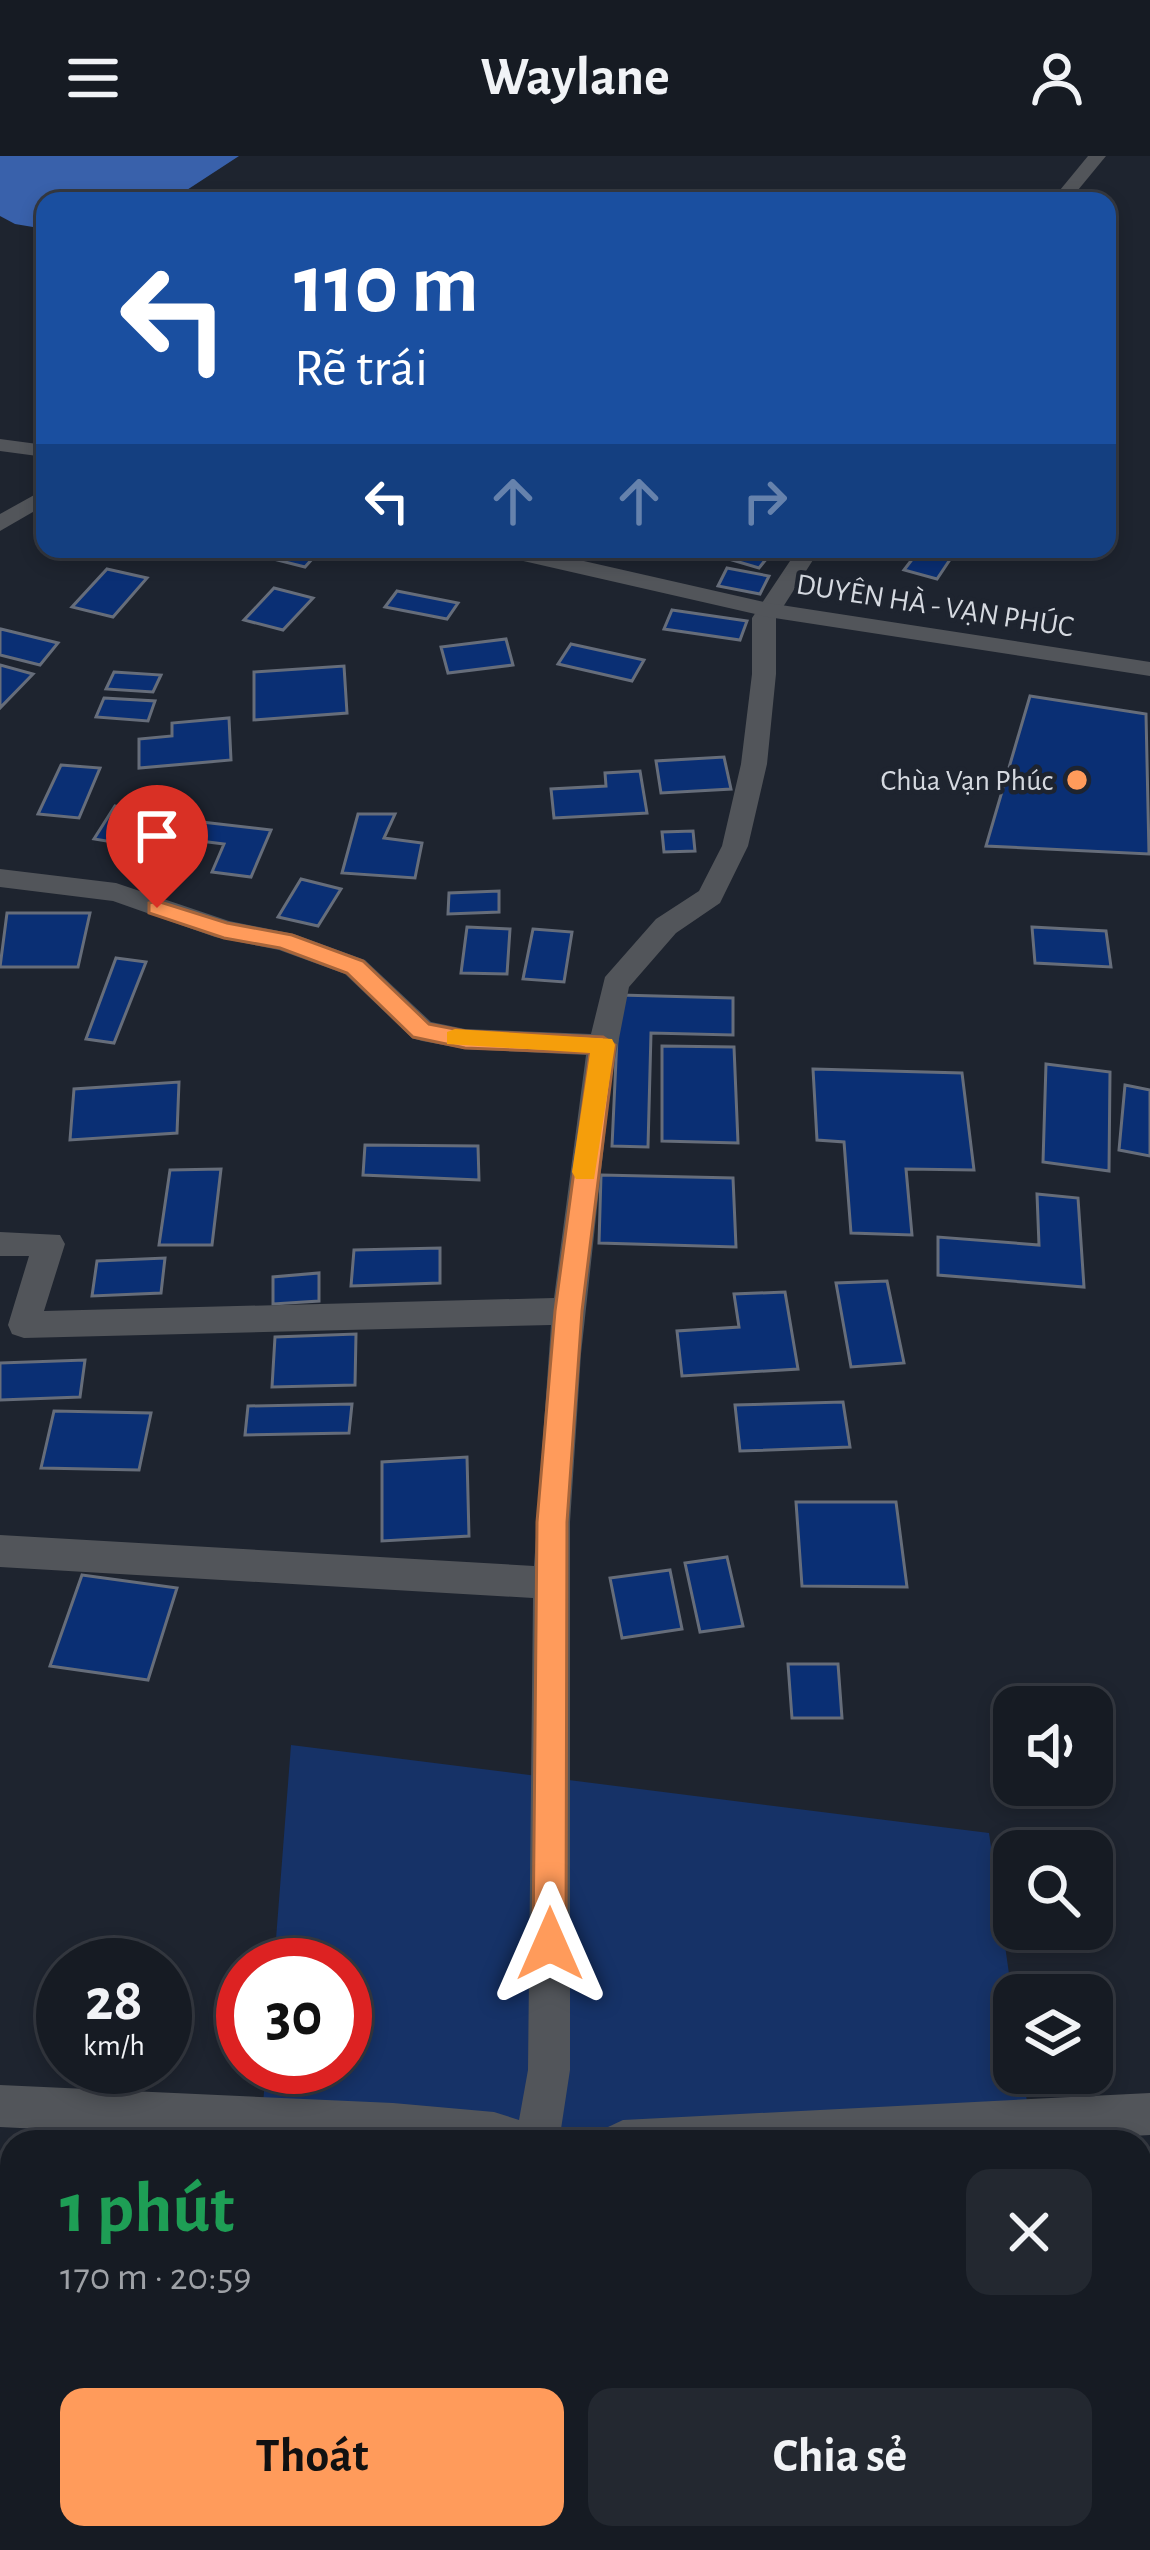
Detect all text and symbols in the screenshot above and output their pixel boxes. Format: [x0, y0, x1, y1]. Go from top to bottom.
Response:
icon: menu [60, 45, 126, 111]
icon: person [1024, 45, 1090, 111]
text: Waylane [480, 51, 670, 105]
icon: left [96, 240, 252, 396]
text: 110 m [294, 244, 479, 328]
text: Rẽ trái [294, 342, 428, 396]
icon: left [354, 468, 420, 534]
icon: ahead [480, 468, 546, 534]
icon: ahead [606, 468, 672, 534]
icon: right [732, 468, 798, 534]
street label: DUYÊN HÀ - VẠN PHÚC [794, 567, 1076, 643]
place label: Chùa Vạn Phúc [880, 766, 1053, 796]
marker: Chùa Vạn Phúc [1064, 767, 1090, 793]
pin [106, 785, 208, 908]
icon: arrive [124, 803, 190, 869]
map controls [993, 1686, 1113, 2094]
button: sound [993, 1686, 1113, 1806]
button: search [993, 1830, 1113, 1950]
position arrow [487, 1881, 613, 2007]
speed limit sign: 30 [216, 1938, 372, 2094]
text: 28 [85, 1971, 143, 2031]
button: layers [993, 1974, 1113, 2094]
text: km/h [83, 2031, 145, 2061]
button: close [966, 2169, 1092, 2295]
text: 1 phút [60, 2173, 234, 2245]
text: 170 m · 20:59 [60, 2258, 252, 2297]
button: Thoát [60, 2388, 564, 2526]
button: Chia sẻ [588, 2388, 1092, 2526]

